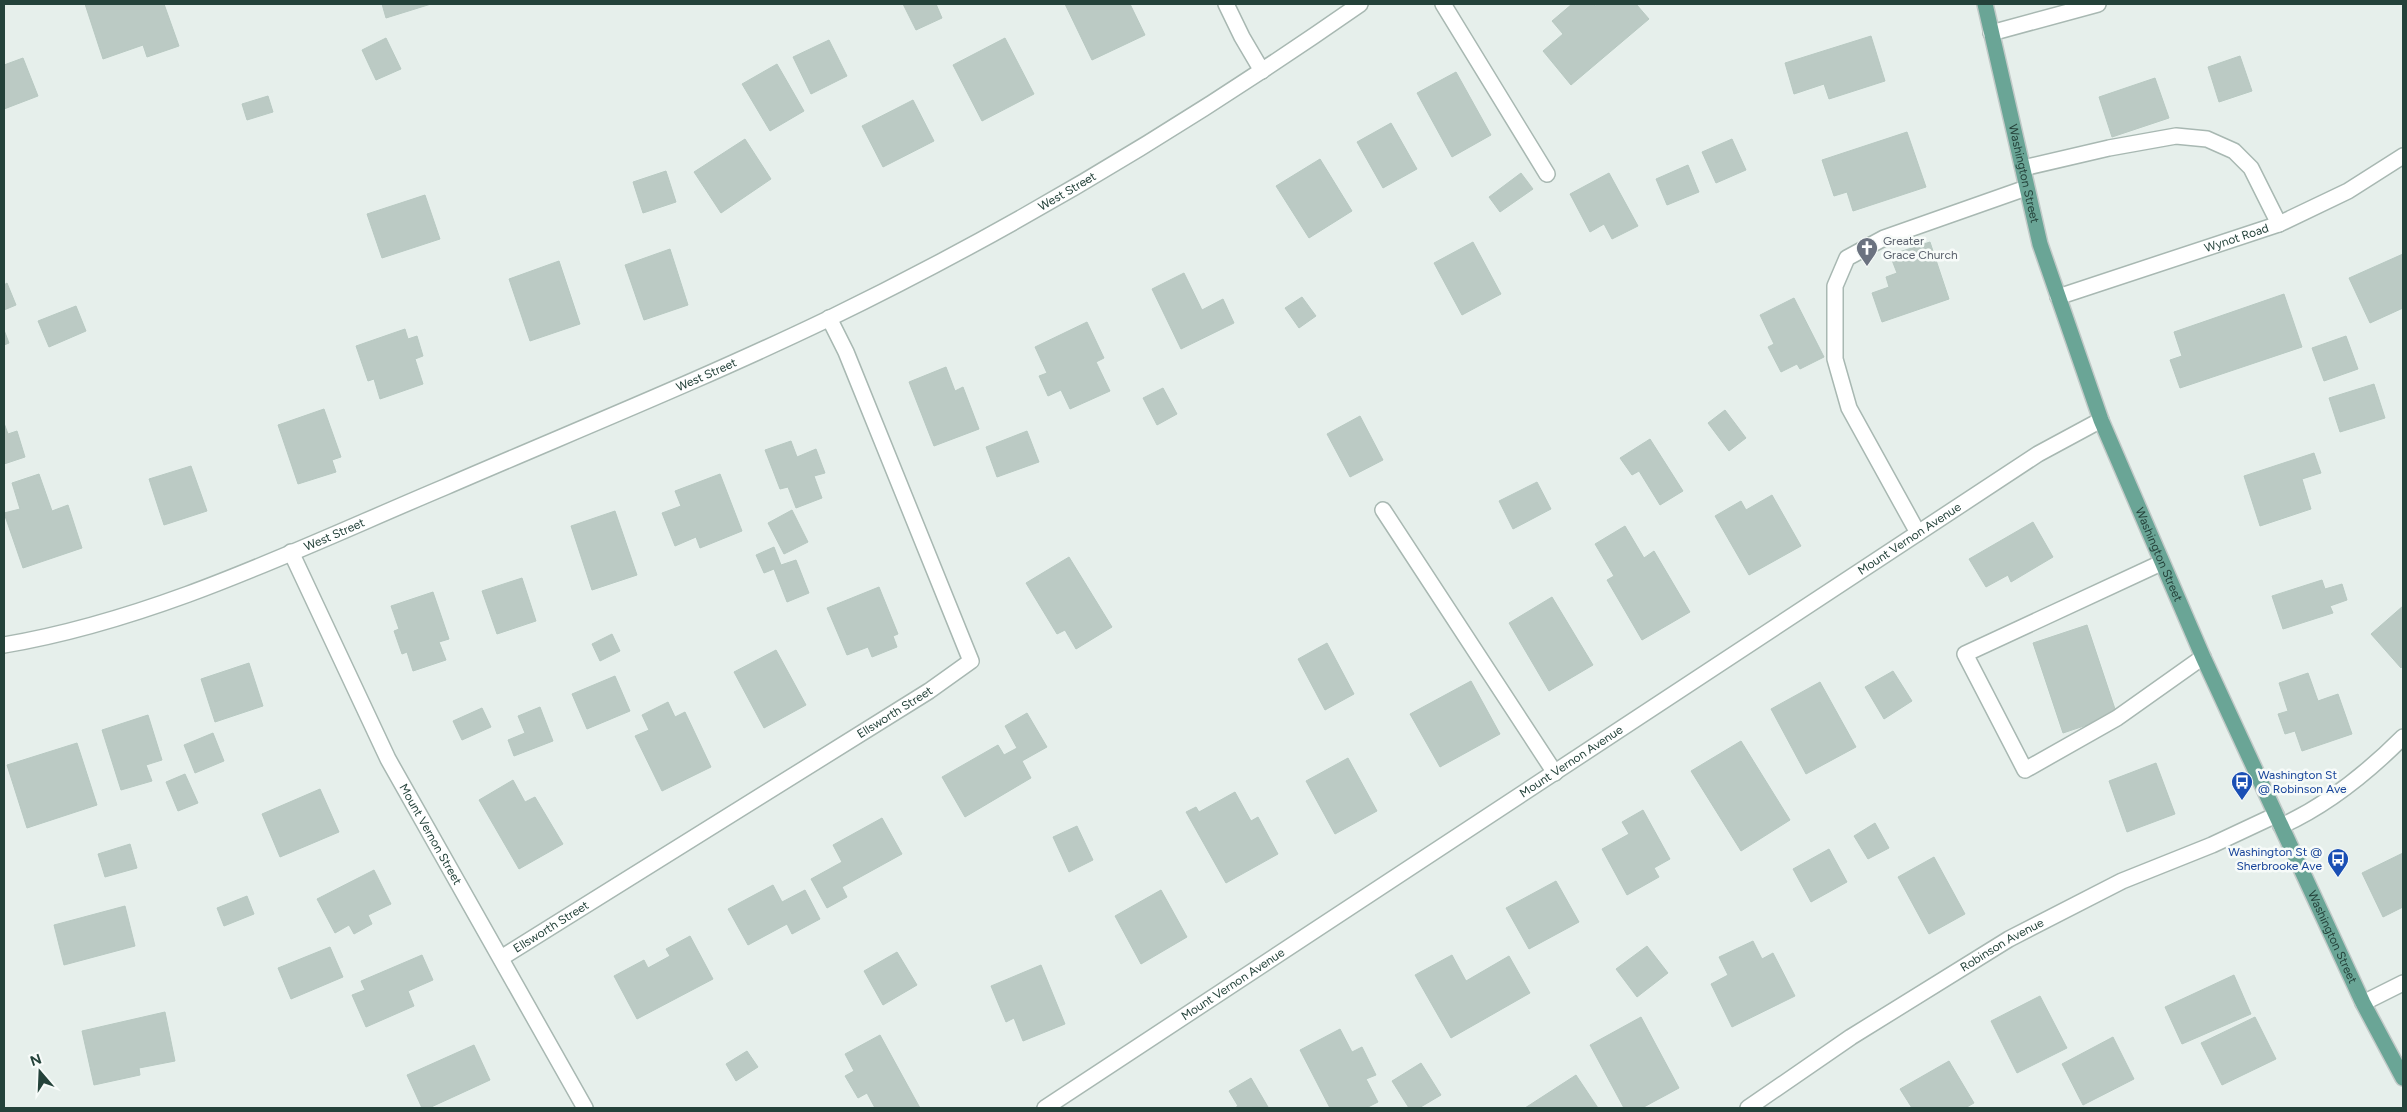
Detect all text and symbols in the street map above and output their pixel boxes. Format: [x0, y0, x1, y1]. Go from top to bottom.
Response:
street label: Washington Street [2006, 123, 2042, 225]
street label: West Street [1036, 169, 1099, 214]
street label: Wynot Road [2203, 221, 2270, 255]
place label: Greater Grace Church [1883, 234, 1958, 262]
church icon: Greater Grace Church [1855, 236, 1879, 267]
street label: West Street [674, 355, 739, 394]
street label: Mount Vernon Avenue [1855, 499, 1964, 578]
street label: Washington Street [2133, 505, 2185, 604]
street label: West Street [302, 515, 367, 554]
street label: Ellsworth Street [854, 684, 936, 741]
street label: Mount Vernon Avenue [1517, 722, 1626, 800]
place label: Washington St @ Robinson Ave [2258, 768, 2347, 796]
bus stop icon: Washington St @ Robinson Ave [2230, 770, 2254, 801]
street label: Mount Vernon Street [396, 781, 465, 888]
place label: Washington St @ Sherbrooke Ave [2228, 845, 2322, 873]
bus stop icon: Washington St @ Sherbrooke Ave [2326, 847, 2350, 878]
street label: Washington Street [2305, 888, 2360, 986]
street label: Ellsworth Street [511, 898, 592, 956]
street label: Robinson Avenue [1958, 915, 2046, 974]
street label: Mount Vernon Avenue [1179, 945, 1287, 1023]
north arrow [15, 1047, 65, 1097]
text: N [28, 1050, 44, 1070]

